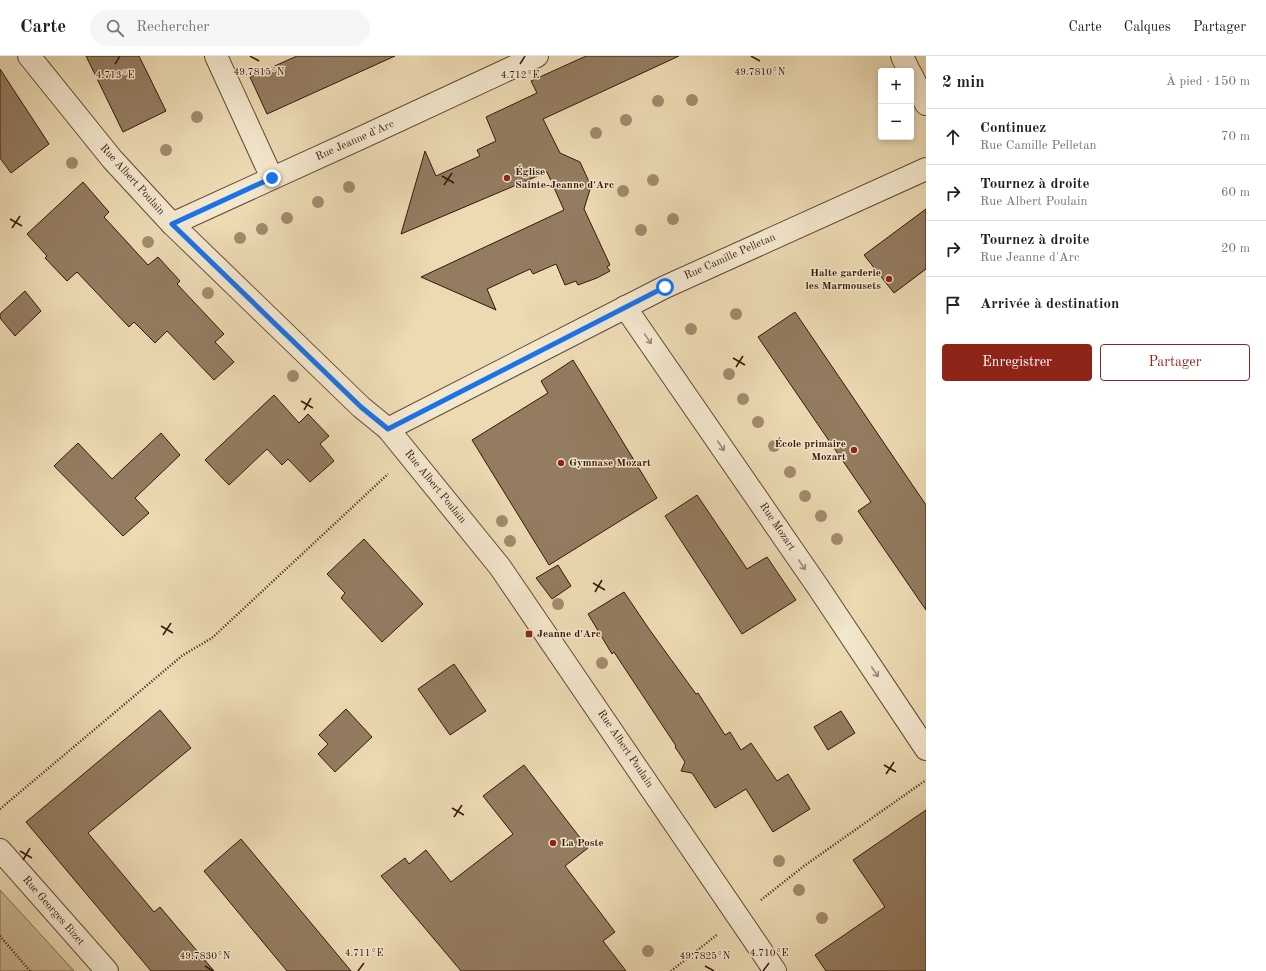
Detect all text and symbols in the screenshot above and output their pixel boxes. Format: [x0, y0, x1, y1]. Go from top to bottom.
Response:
search box [90, 10, 370, 46]
icon: search [104, 17, 126, 39]
text: Carte [20, 18, 66, 37]
text: Rechercher [136, 20, 209, 35]
text: Carte [1068, 20, 1102, 34]
text: Calques [1124, 20, 1171, 34]
text: Partager [1193, 20, 1246, 34]
text: 49.7815°N [233, 67, 285, 77]
text: 49.7810°N [734, 67, 786, 77]
map controls [878, 68, 914, 140]
button: + [878, 68, 914, 104]
text: 4.713°E [96, 70, 134, 80]
text: 4.712°E [501, 70, 539, 80]
text: 2 min [942, 74, 985, 91]
text: À pied · 150 m [1166, 75, 1250, 88]
button: − [878, 104, 914, 140]
street label: Rue Jeanne d'Arc [314, 119, 396, 163]
text: Continuez [980, 121, 1046, 136]
icon: ahead [942, 126, 964, 148]
text: 70 m [1221, 130, 1250, 143]
text: Rue Camille Pelletan [980, 139, 1097, 152]
street label: Rue Albert Poulain [97, 143, 167, 218]
place label: Église Sainte-Jeanne d'Arc [515, 165, 614, 191]
route end [263, 169, 281, 187]
marker: Église Sainte-Jeanne d'Arc [502, 173, 512, 183]
text: Tournez à droite [980, 177, 1090, 192]
icon: right [942, 182, 964, 204]
text: 60 m [1221, 186, 1250, 199]
text: Rue Albert Poulain [980, 195, 1087, 208]
street label: Rue Camille Pelletan [683, 232, 777, 282]
text: Tournez à droite [980, 233, 1090, 248]
icon: right [942, 238, 964, 260]
text: 20 m [1221, 242, 1250, 255]
text: Rue Jeanne d'Arc [980, 251, 1080, 264]
place label: Halte garderie les Marmousets [805, 268, 881, 292]
marker: Halte garderie les Marmousets [884, 274, 894, 284]
route start [656, 278, 674, 296]
icon: arrive [942, 294, 964, 316]
text: Arrivée à destination [980, 297, 1119, 312]
one-way arrow [644, 333, 652, 344]
button: Enregistrer [942, 344, 1092, 381]
button: Partager [1100, 344, 1250, 381]
place label: École primaire Mozart [774, 437, 846, 463]
one-way arrow [717, 440, 725, 451]
marker: École primaire Mozart [849, 445, 859, 455]
street label: Rue Albert Poulain [402, 448, 468, 526]
marker: Gymnase Mozart [556, 458, 566, 468]
place label: Gymnase Mozart [569, 458, 651, 469]
street label: Rue Mozart [757, 501, 797, 553]
one-way arrow [798, 559, 806, 570]
marker: Jeanne d'Arc [524, 629, 534, 639]
place label: Jeanne d'Arc [537, 629, 601, 640]
one-way arrow [871, 667, 879, 678]
street label: Rue Albert Poulain [595, 708, 655, 790]
marker: La Poste [548, 838, 558, 848]
place label: La Poste [561, 838, 604, 849]
street label: Rue Georges Bizet [20, 874, 86, 948]
text: 4.711°E [345, 948, 383, 958]
text: 4.710°E [750, 948, 788, 958]
text: 49.7830°N [179, 951, 231, 961]
text: 49.7825°N [679, 951, 731, 961]

